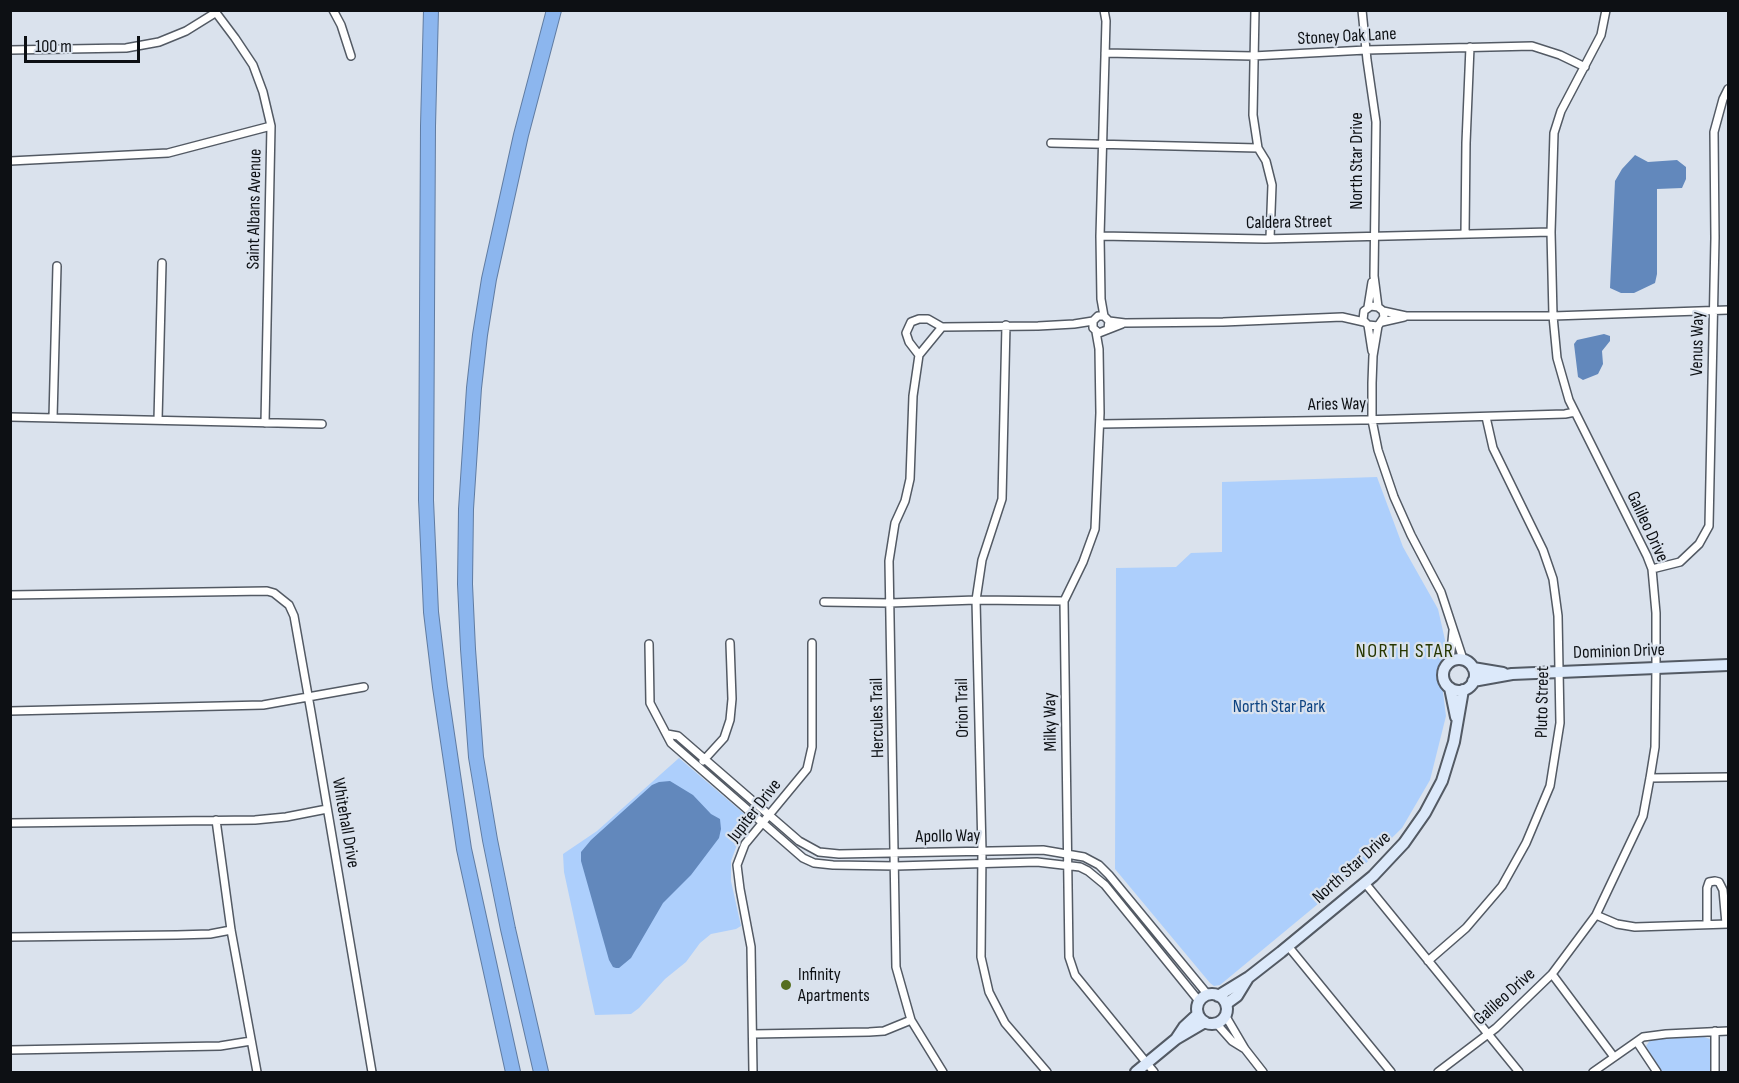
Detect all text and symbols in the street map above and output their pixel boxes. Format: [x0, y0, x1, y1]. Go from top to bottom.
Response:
scale bar [27, 24, 142, 62]
street label: Stoney Oak Lane [1297, 24, 1397, 50]
text: 100 m [35, 36, 72, 57]
street label: North Star Drive [1346, 112, 1368, 210]
street label: Saint Albans Avenue [243, 148, 267, 270]
street label: Caldera Street [1246, 211, 1332, 235]
street label: Venus Way [1687, 312, 1709, 376]
street label: Aries Way [1308, 394, 1366, 416]
street label: Galileo Drive [1621, 488, 1673, 566]
district label: NORTH STAR [1356, 640, 1454, 664]
street label: Dominion Drive [1573, 640, 1665, 664]
street label: Pluto Street [1532, 666, 1554, 738]
street label: Hercules Trail [867, 678, 889, 758]
street label: Orion Trail [952, 678, 974, 738]
street label: Milky Way [1040, 692, 1062, 752]
park label: North Star Park [1233, 696, 1325, 718]
street label: Jupiter Drive [724, 775, 786, 847]
street label: Whitehall Drive [326, 776, 364, 870]
street label: Apollo Way [915, 826, 981, 848]
street label: North Star Drive [1309, 827, 1395, 909]
place label: Infinity Apartments [798, 964, 870, 1006]
street label: Galileo Drive [1470, 964, 1540, 1030]
marker: Infinity Apartments [779, 978, 793, 992]

